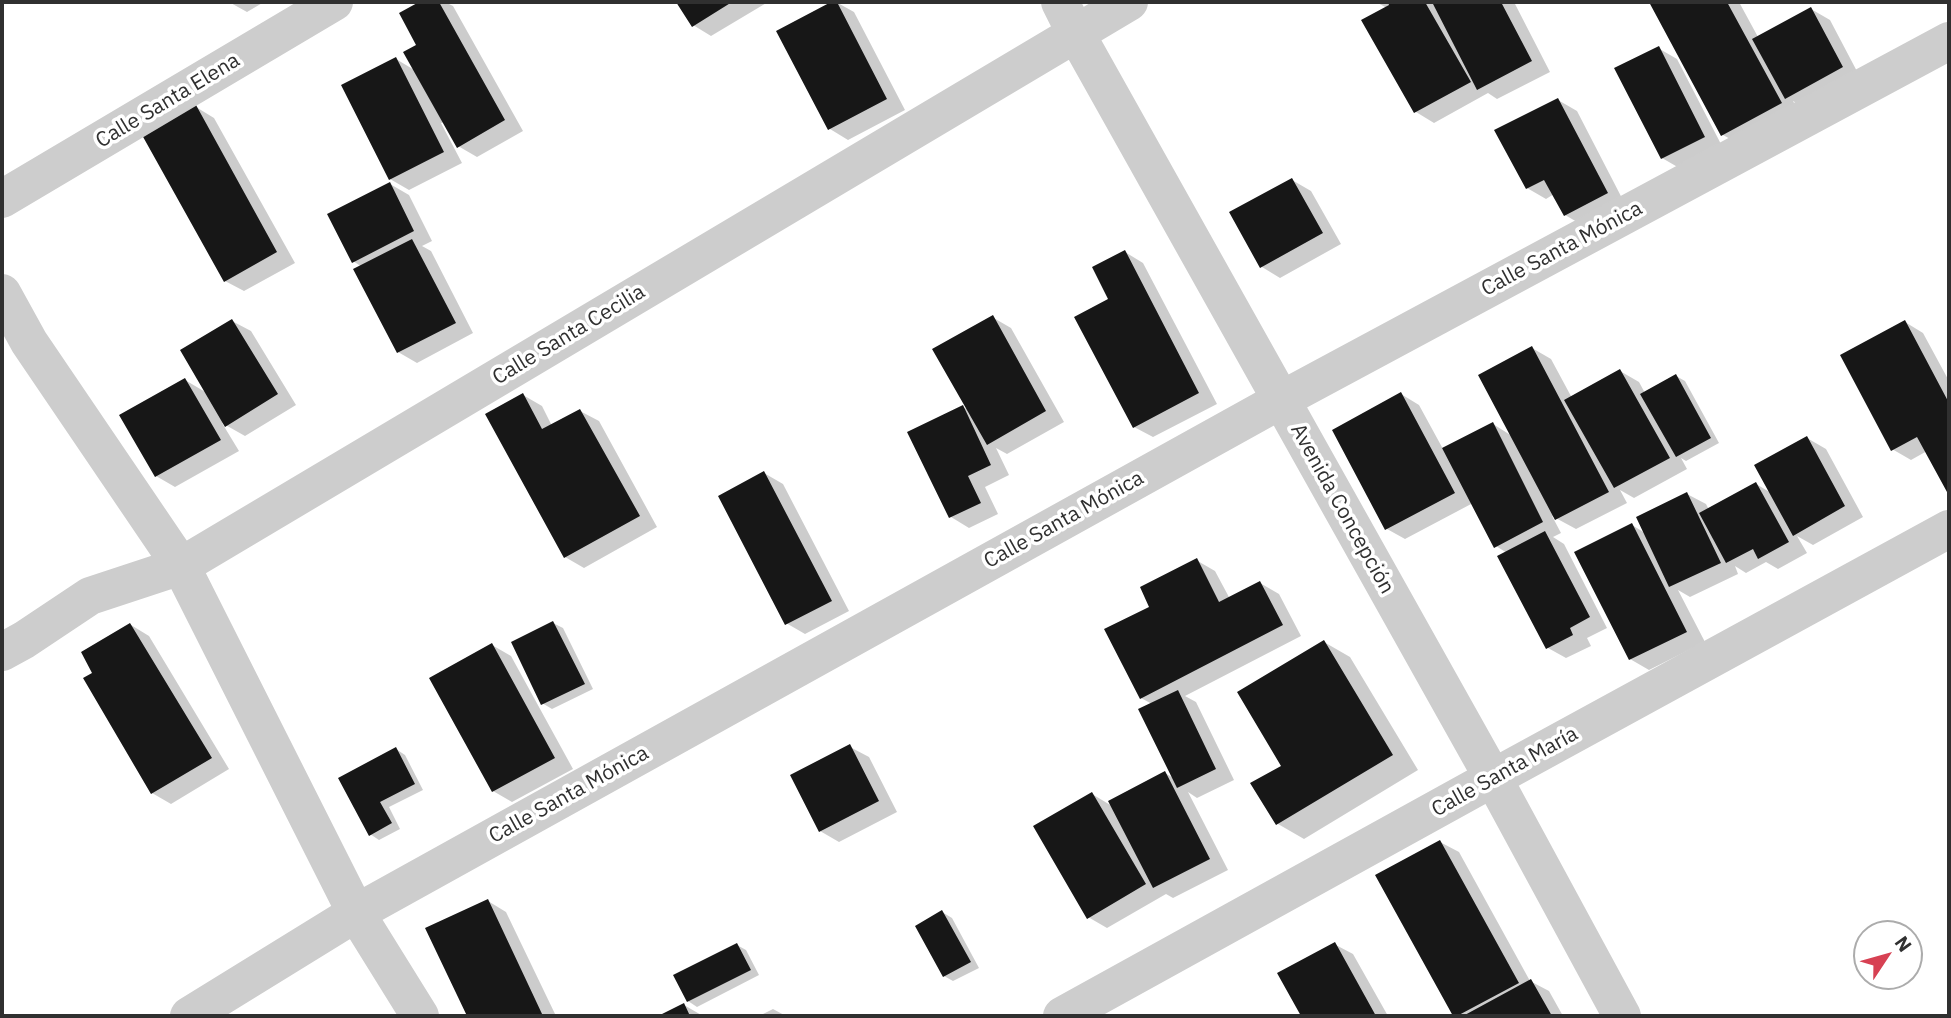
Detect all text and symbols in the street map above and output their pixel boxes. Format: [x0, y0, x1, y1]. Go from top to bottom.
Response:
street label: Calle Santa Elena [91, 48, 245, 154]
street label: Calle Santa Mónica [1477, 196, 1647, 302]
street label: Calle Santa Cecilia [488, 280, 650, 390]
street label: Avenida Concepción [1285, 420, 1399, 598]
street label: Calle Santa Mónica [980, 466, 1148, 574]
street label: Calle Santa María [1427, 721, 1583, 823]
street label: Calle Santa Mónica [485, 741, 653, 849]
north arrow [1853, 920, 1923, 990]
text: N [1890, 931, 1917, 956]

